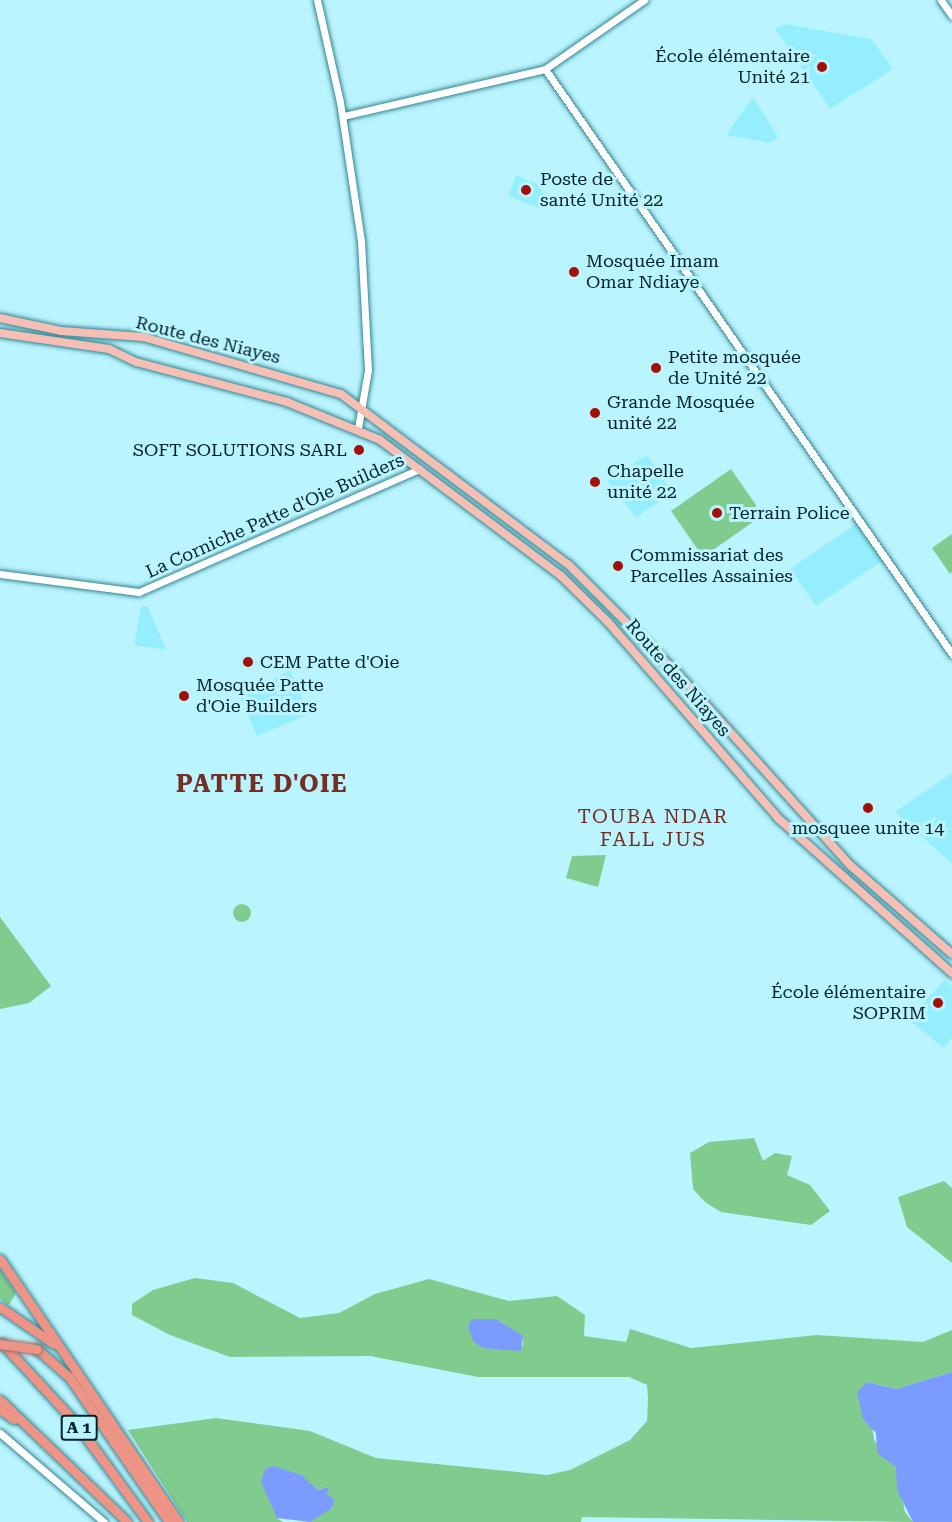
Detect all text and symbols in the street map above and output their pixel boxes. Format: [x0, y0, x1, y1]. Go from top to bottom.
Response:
place label: École élémentaire Unité 21 [655, 46, 810, 88]
marker: École élémentaire Unité 21 [815, 60, 829, 74]
place label: Poste de santé Unité 22 [540, 169, 663, 212]
marker: Poste de santé Unité 22 [517, 181, 535, 199]
place label: Mosquée Imam Omar Ndiaye [586, 251, 719, 294]
marker: Mosquée Imam Omar Ndiaye [567, 265, 581, 279]
street label: Route des Niayes [134, 312, 282, 368]
place label: Petite mosquée de Unité 22 [668, 347, 801, 389]
marker: Petite mosquée de Unité 22 [649, 361, 663, 375]
place label: Grande Mosquée unité 22 [607, 392, 755, 434]
marker: Grande Mosquée unité 22 [588, 406, 602, 420]
place label: SOFT SOLUTIONS SARL [133, 439, 347, 461]
marker: SOFT SOLUTIONS SARL [352, 443, 366, 457]
street label: La Corniche Patte d'Oie Builders [143, 449, 407, 583]
place label: Chapelle unité 22 [607, 461, 684, 504]
marker: Chapelle unité 22 [588, 475, 602, 489]
place label: Terrain Police [729, 502, 850, 524]
marker: Terrain Police [710, 506, 724, 520]
place label: Commissariat des Parcelles Assainies [630, 545, 793, 588]
marker: Commissariat des Parcelles Assainies [611, 559, 625, 573]
street label: Route des Niayes [621, 615, 735, 741]
place label: CEM Patte d'Oie [260, 651, 399, 673]
marker: CEM Patte d'Oie [241, 655, 255, 669]
place label: Mosquée Patte d'Oie Builders [196, 675, 324, 718]
marker: Mosquée Patte d'Oie Builders [177, 689, 191, 703]
district label: PATTE D'OIE [176, 771, 348, 799]
marker: mosquee unite 14 [861, 801, 875, 815]
district label: TOUBA NDAR FALL JUS [577, 805, 729, 852]
place label: mosquee unite 14 [792, 817, 944, 839]
place label: École élémentaire SOPRIM [771, 982, 926, 1024]
marker: École élémentaire SOPRIM [931, 996, 945, 1010]
road number: A 1 [60, 1415, 98, 1441]

